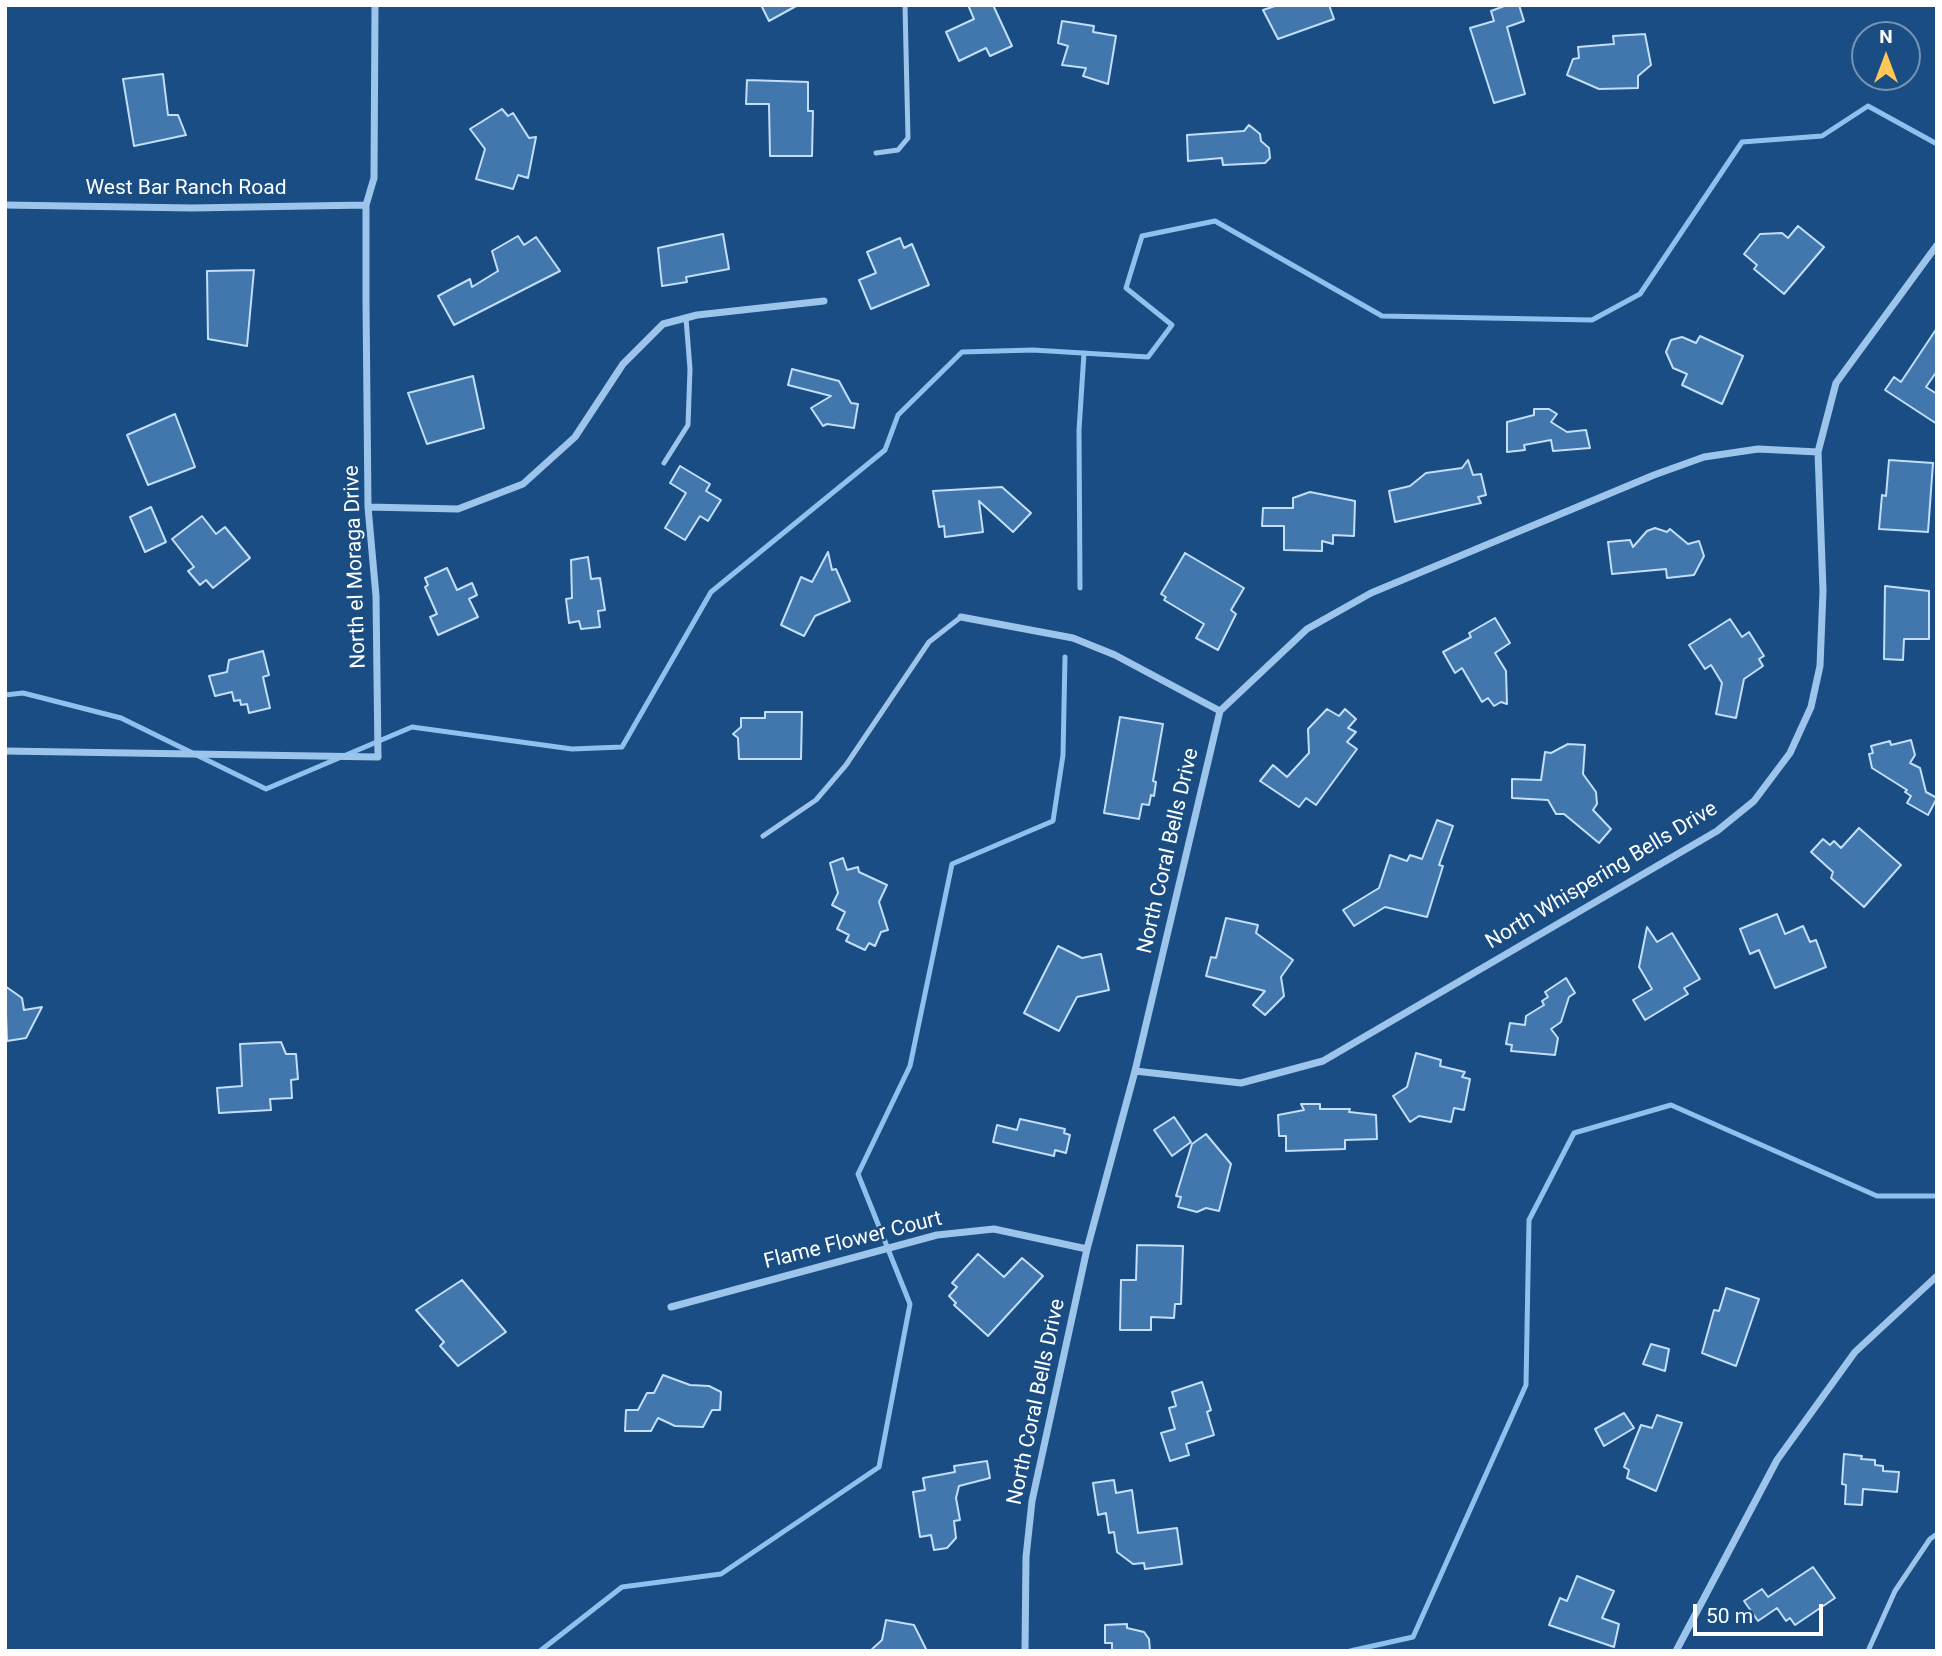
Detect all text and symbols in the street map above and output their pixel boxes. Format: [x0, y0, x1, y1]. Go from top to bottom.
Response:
north arrow [1851, 21, 1921, 91]
text: N [1879, 25, 1893, 48]
street label: West Bar Ranch Road [85, 176, 287, 202]
street label: North el Moraga Drive [340, 465, 372, 669]
street label: North Coral Bells Drive [1133, 746, 1205, 956]
street label: North Whispering Bells Drive [1482, 797, 1722, 955]
street label: Flame Flower Court [761, 1207, 945, 1275]
street label: North Coral Bells Drive [1003, 1297, 1071, 1507]
scale bar [1697, 1590, 1826, 1634]
text: 50 m [1706, 1604, 1753, 1628]

